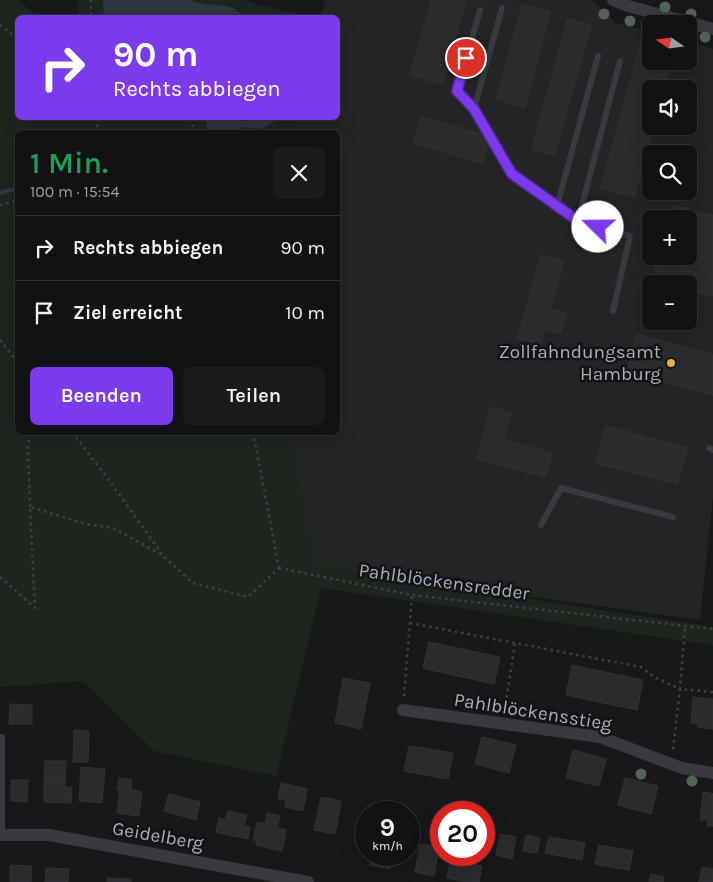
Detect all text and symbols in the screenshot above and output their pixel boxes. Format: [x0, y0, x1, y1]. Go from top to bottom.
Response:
north arrow [642, 15, 698, 70]
map controls [642, 15, 697, 330]
text: 90 m [113, 34, 199, 75]
icon: right [30, 35, 95, 100]
pin [445, 37, 487, 79]
icon: arrive [452, 44, 480, 72]
text: Rechts abbiegen [113, 76, 281, 102]
button: sound [642, 80, 697, 135]
text: 1 Min. [30, 145, 108, 181]
button: search [642, 145, 697, 200]
button: close [273, 147, 325, 199]
text: 100 m · 15:54 [30, 182, 119, 201]
position arrow [571, 200, 623, 252]
button: + [642, 210, 697, 265]
icon: right [30, 234, 58, 262]
text: Rechts abbiegen [73, 237, 223, 259]
text: 90 m [280, 237, 325, 259]
button: − [642, 275, 697, 330]
icon: arrive [30, 299, 58, 327]
text: Ziel erreicht [73, 302, 183, 324]
text: 10 m [285, 302, 325, 324]
place label: Zollfahndungsamt Hamburg [499, 341, 661, 385]
marker: Zollfahndungsamt Hamburg [665, 357, 677, 369]
button: Beenden [30, 367, 173, 425]
button: Teilen [183, 367, 325, 425]
street label: Pahlblöckensredder [357, 559, 531, 605]
street label: Pahlblöckensstieg [452, 689, 614, 735]
speed limit sign: 20 [430, 801, 495, 866]
text: 9 [380, 813, 395, 842]
street label: Geidelberg [111, 817, 206, 855]
text: km/h [372, 839, 403, 853]

